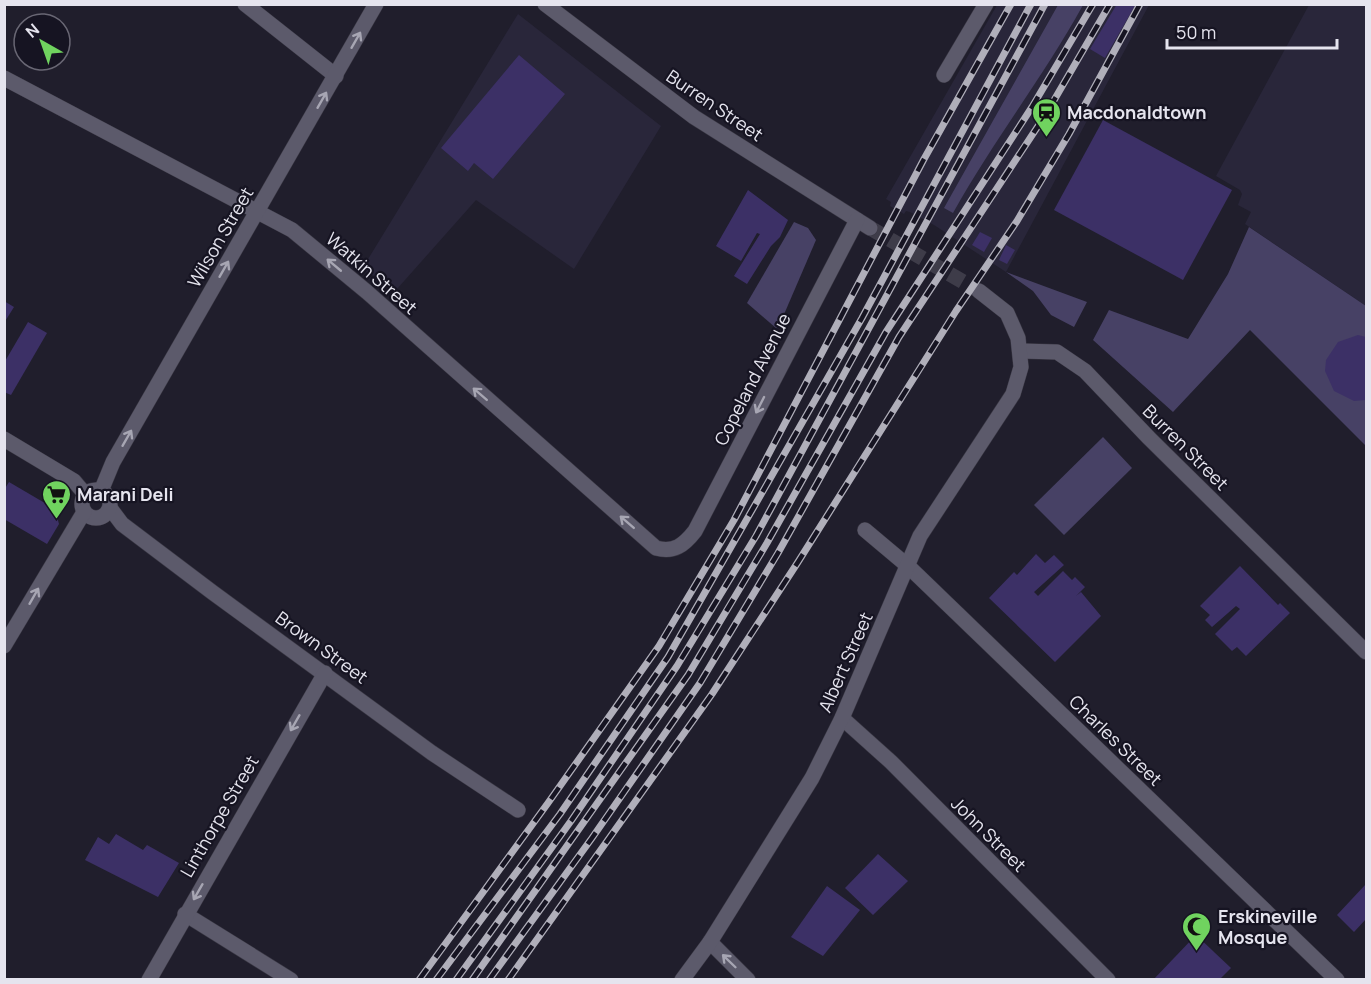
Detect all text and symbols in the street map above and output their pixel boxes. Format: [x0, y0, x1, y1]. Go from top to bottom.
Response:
north arrow [12, 12, 72, 72]
scale bar [1167, 12, 1336, 50]
text: N [21, 18, 44, 43]
text: 50 m [1176, 20, 1216, 44]
one-way arrow [350, 32, 362, 49]
street label: Burren Street [662, 64, 768, 146]
one-way arrow [316, 92, 328, 109]
station icon: Macdonaldtown [1030, 96, 1062, 138]
place label: Macdonaldtown [1067, 100, 1207, 124]
street label: Wilson Street [182, 182, 258, 292]
street label: Watkin Street [321, 227, 423, 319]
one-way arrow [326, 258, 342, 271]
one-way arrow [219, 261, 231, 278]
street label: Copeland Avenue [708, 309, 796, 449]
one-way arrow [473, 387, 488, 401]
one-way arrow [754, 396, 766, 414]
street label: Burren Street [1138, 399, 1234, 495]
one-way arrow [121, 430, 133, 447]
supermarket icon: Marani Deli [40, 478, 72, 520]
place label: Marani Deli [77, 482, 174, 506]
one-way arrow [620, 515, 635, 529]
one-way arrow [28, 588, 40, 605]
street label: Brown Street [271, 605, 373, 689]
street label: Albert Street [812, 608, 878, 716]
street label: Charles Street [1064, 689, 1168, 791]
one-way arrow [289, 715, 301, 732]
street label: Linthorpe Street [174, 751, 264, 881]
street label: John Street [946, 791, 1032, 877]
one-way arrow [191, 883, 203, 900]
place label: Erskineville Mosque [1218, 904, 1318, 949]
mosque icon: Erskineville Mosque [1181, 910, 1213, 952]
one-way arrow [722, 953, 737, 968]

